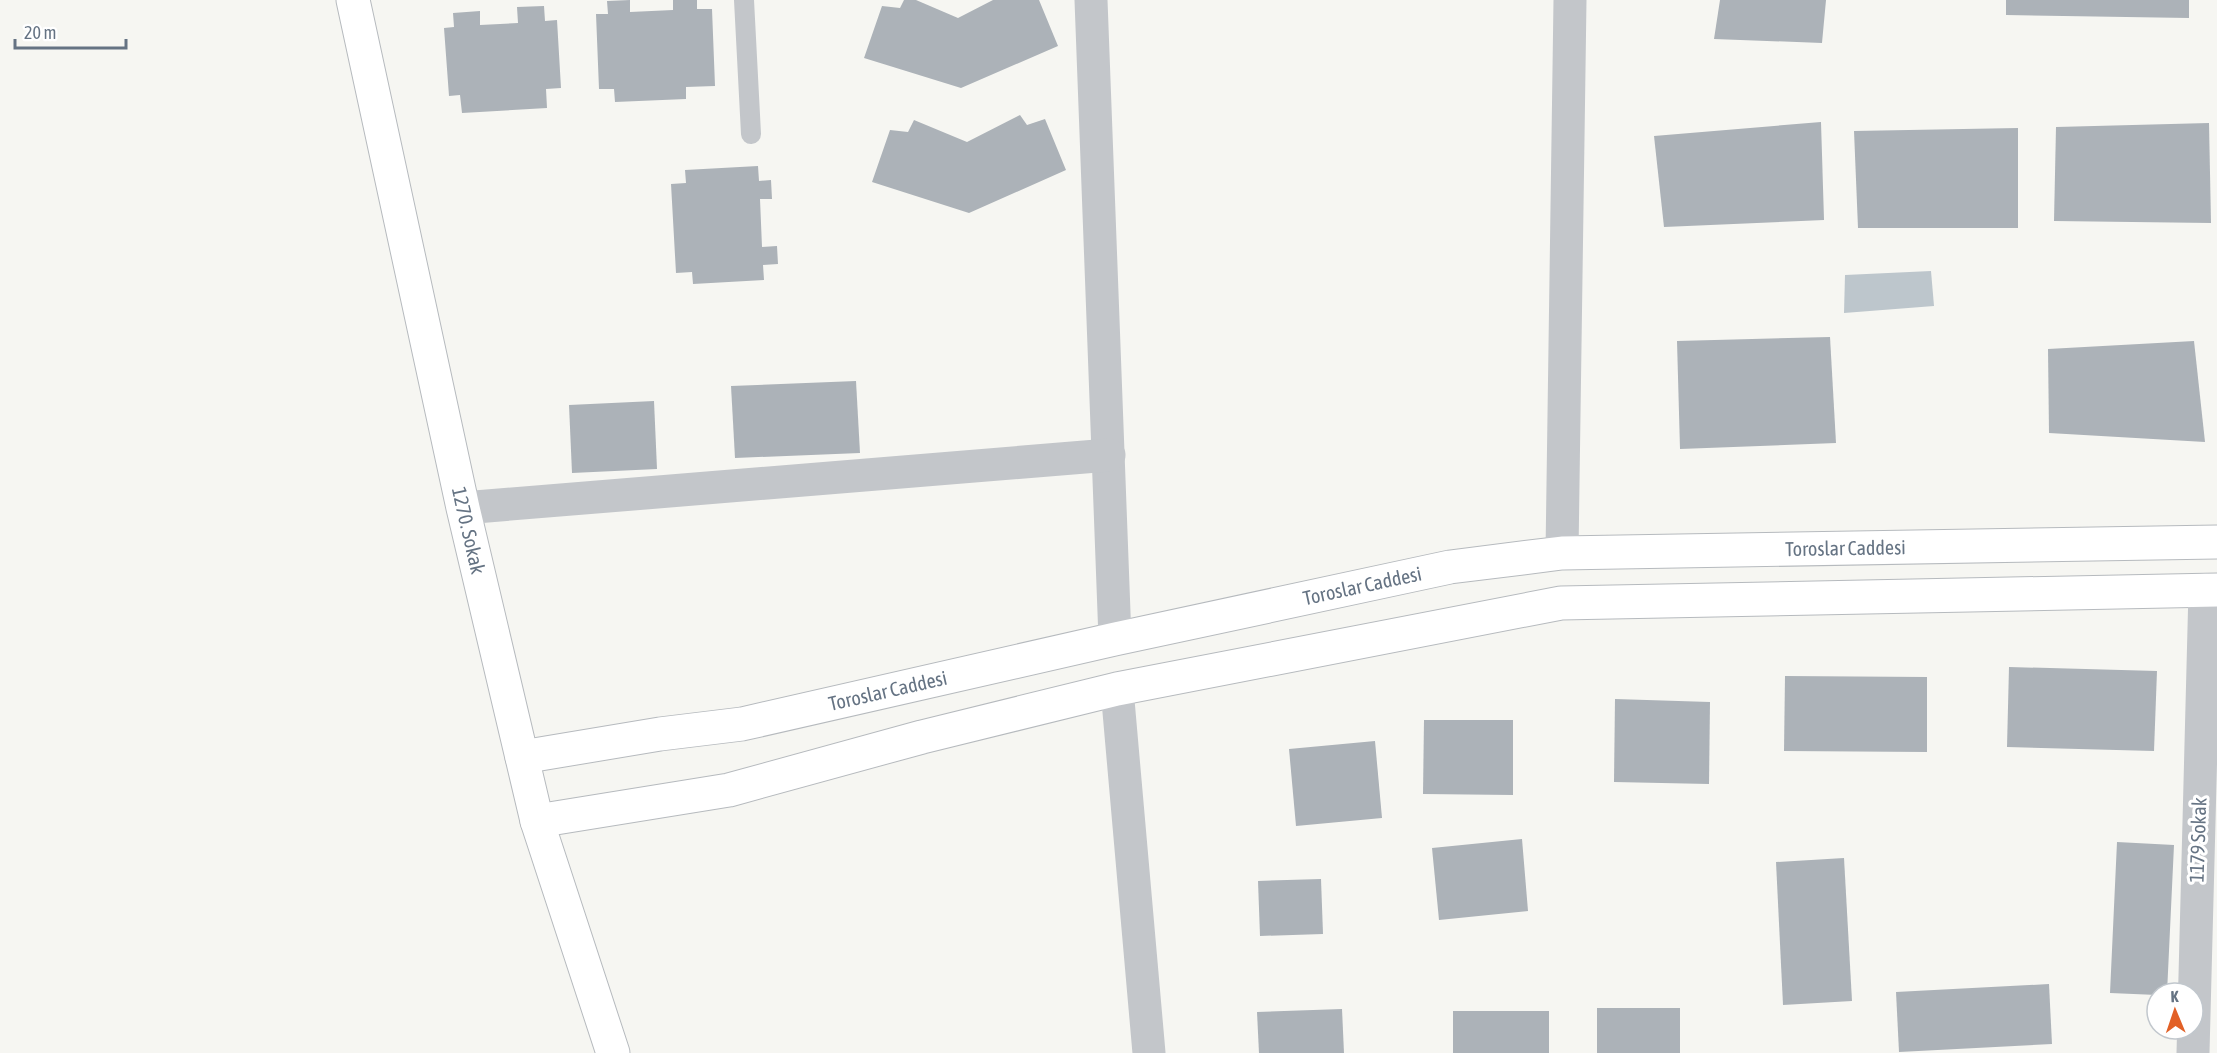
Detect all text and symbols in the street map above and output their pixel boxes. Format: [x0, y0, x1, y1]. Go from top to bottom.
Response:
scale bar [15, 12, 126, 50]
text: 20 m [24, 22, 56, 43]
street label: 1270. Sokak [448, 485, 490, 576]
street label: Toroslar Caddesi [1785, 535, 1906, 560]
street label: Toroslar Caddesi [1301, 561, 1424, 609]
street label: Toroslar Caddesi [826, 666, 949, 715]
street label: 1179 Sokak [2185, 797, 2210, 883]
north arrow [2145, 981, 2205, 1041]
text: K [2170, 987, 2179, 1005]

